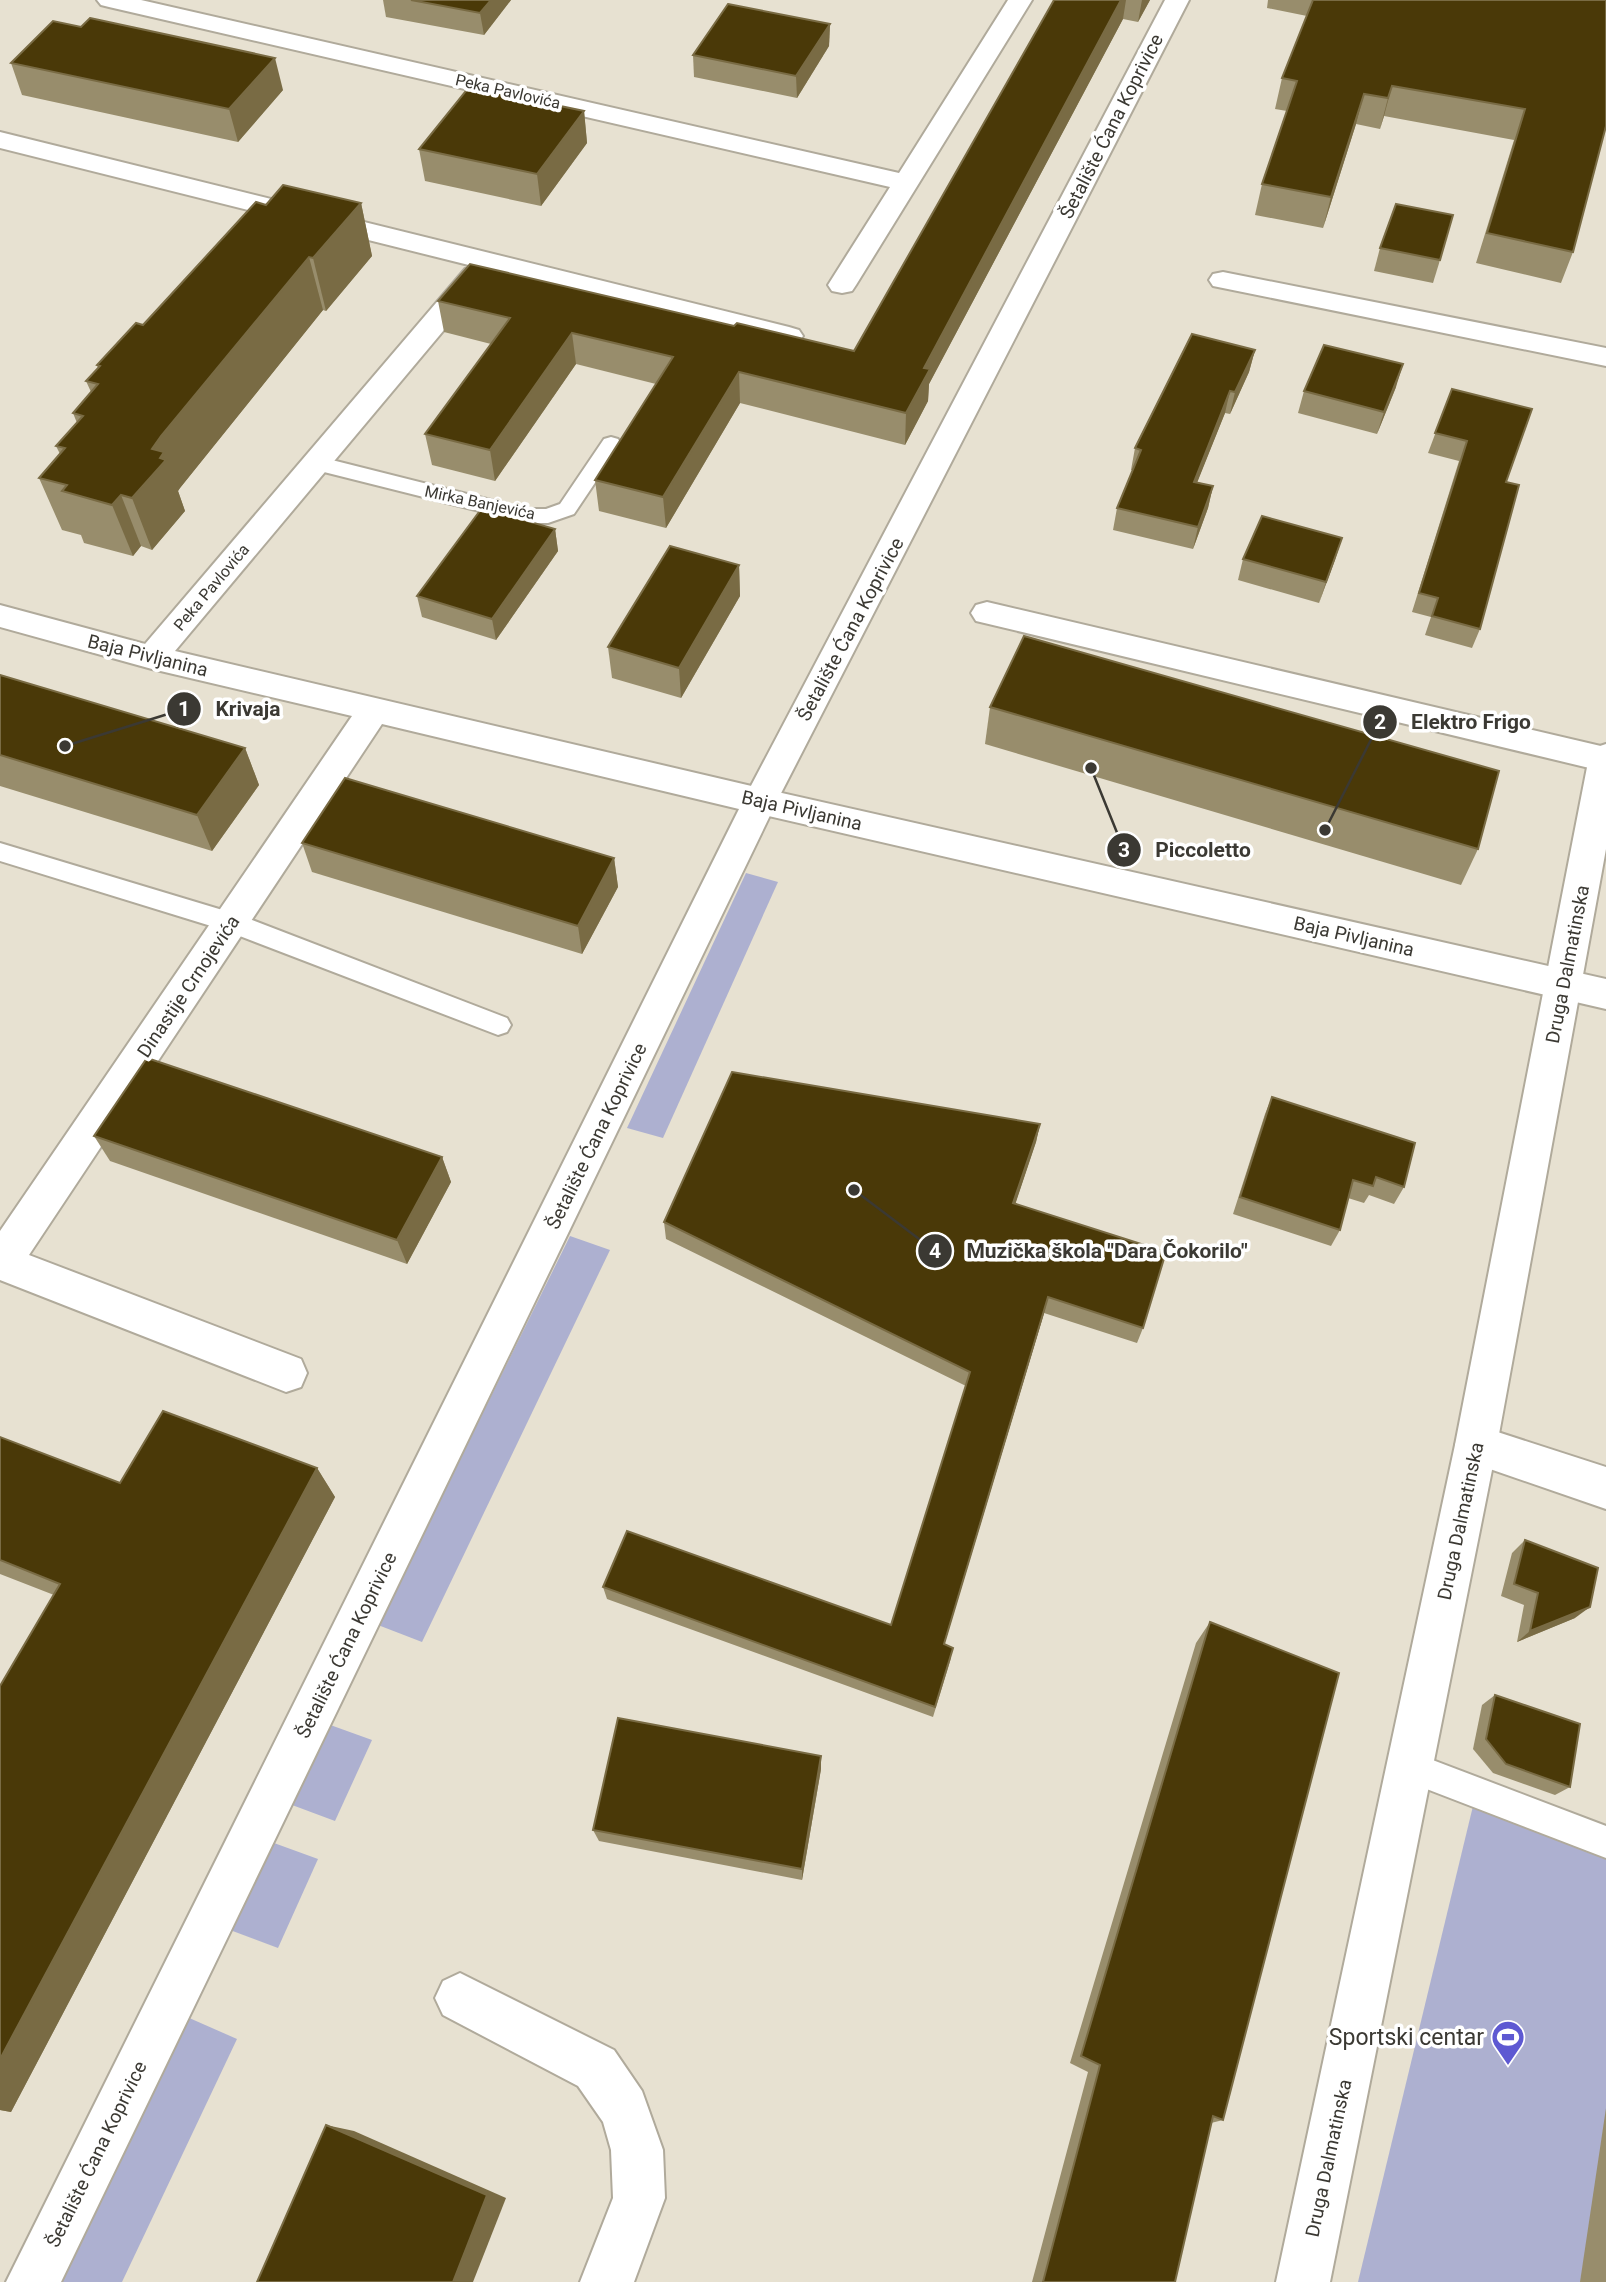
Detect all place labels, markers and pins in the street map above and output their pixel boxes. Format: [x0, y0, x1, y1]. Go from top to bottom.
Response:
callout: Krivaja [167, 688, 295, 730]
callout: Elektro Frigo [1363, 701, 1545, 743]
callout: Piccoletto [1106, 829, 1265, 871]
callout: Muzička škola "Dara Čokorilo" [917, 1230, 1262, 1272]
sports icon: Sportski centar [1489, 2018, 1527, 2067]
place label: Sportski centar [1329, 2024, 1484, 2051]

